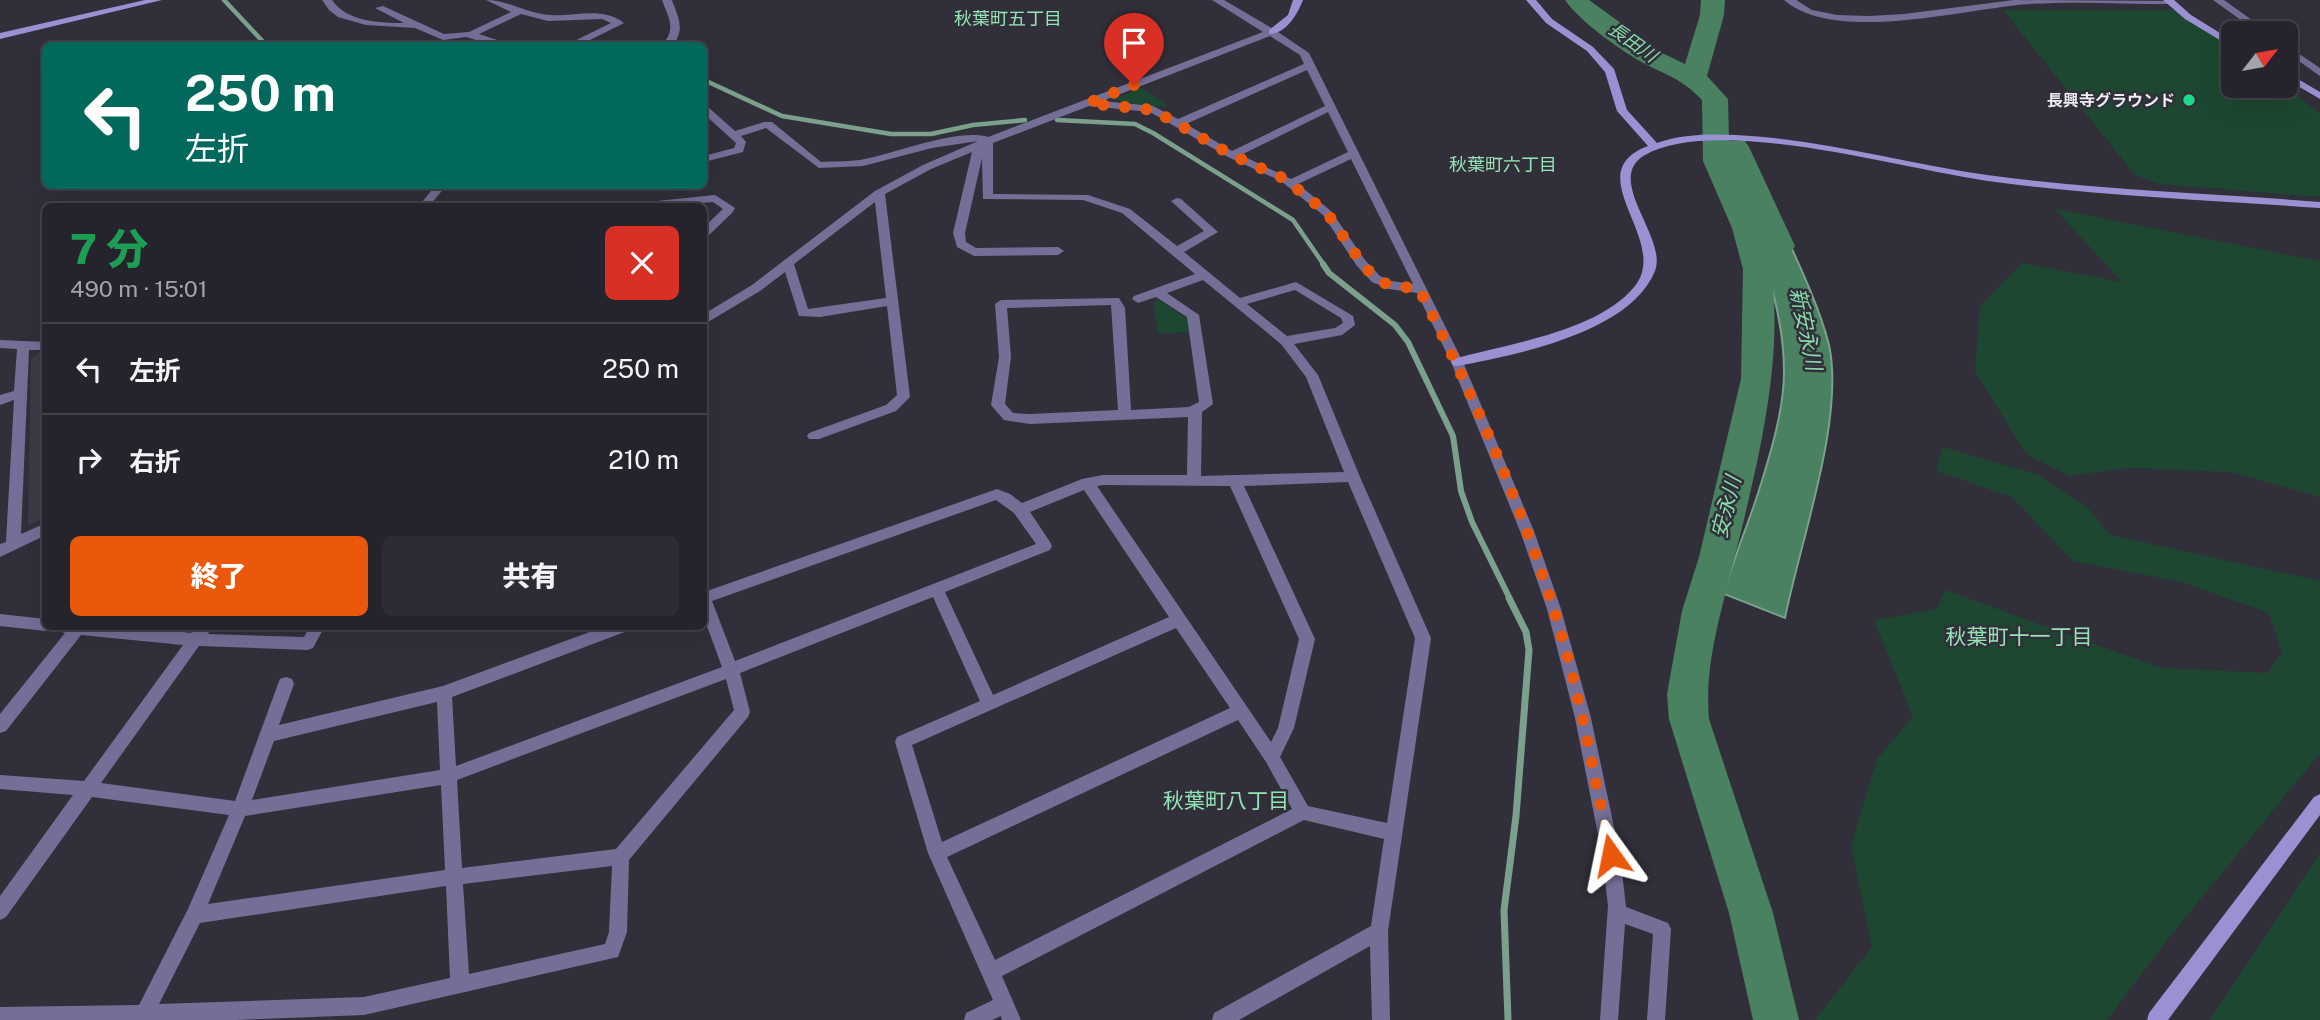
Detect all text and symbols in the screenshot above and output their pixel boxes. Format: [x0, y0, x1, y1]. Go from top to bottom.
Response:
district label: 秋葉町五丁目 [954, 8, 1062, 29]
pin [1104, 13, 1164, 85]
water label: 長田川 [1605, 18, 1663, 67]
north arrow [2221, 21, 2298, 98]
map controls [2221, 21, 2298, 98]
icon: arrive [1115, 24, 1153, 62]
text: 250 m [185, 64, 336, 122]
icon: left [70, 70, 161, 161]
place label: 長興寺グラウンド [2047, 91, 2175, 110]
marker: 長興寺グラウンド [2181, 92, 2197, 108]
text: 左折 [185, 130, 249, 167]
district label: 秋葉町六丁目 [1449, 154, 1557, 175]
text: 7 分 [70, 224, 148, 273]
button: close [605, 226, 679, 300]
text: 490 m · 15:01 [70, 275, 207, 302]
water label: 新安永川 [1785, 285, 1827, 375]
icon: left [70, 350, 108, 388]
text: 250 m [602, 353, 679, 384]
text: 左折 [129, 355, 181, 386]
icon: right [70, 441, 108, 479]
text: 210 m [608, 444, 679, 475]
text: 右折 [129, 446, 181, 477]
water label: 安永川 [1706, 471, 1746, 541]
button: 終了 [70, 536, 368, 616]
button: 共有 [382, 536, 679, 616]
district label: 秋葉町十一丁目 [1946, 624, 2093, 649]
district label: 秋葉町八丁目 [1163, 788, 1289, 813]
position arrow [1574, 818, 1648, 892]

